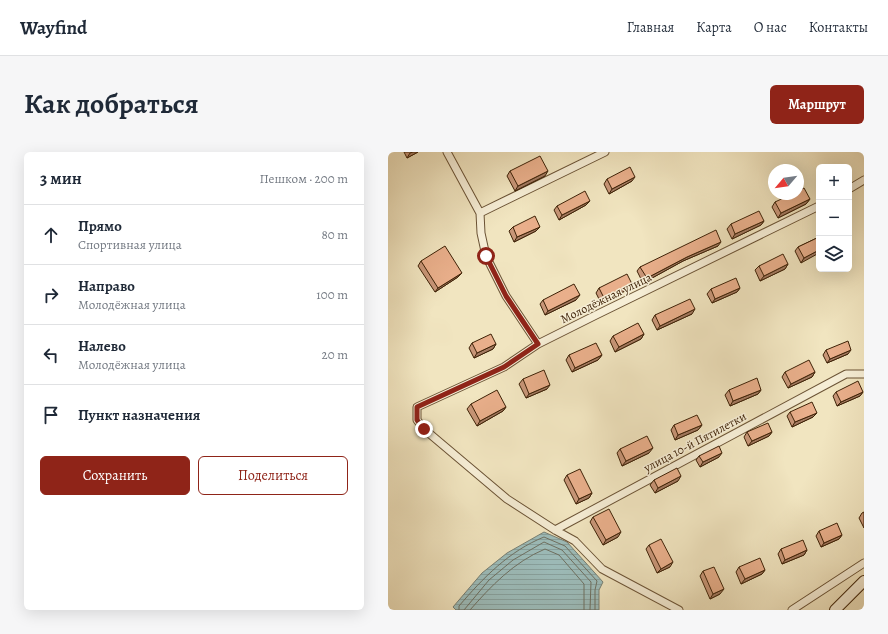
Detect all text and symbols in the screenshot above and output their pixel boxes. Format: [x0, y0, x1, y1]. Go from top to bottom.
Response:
text: Wayfind [20, 15, 87, 41]
text: Главная [627, 18, 674, 37]
text: Карта [696, 18, 732, 37]
text: О нас [754, 18, 787, 37]
text: Контакты [809, 18, 868, 37]
text: Как добраться [24, 85, 199, 123]
button: Маршрут [770, 85, 864, 124]
north arrow [768, 164, 804, 200]
map controls [816, 164, 852, 272]
button: + [816, 164, 852, 200]
text: 3 мин [40, 167, 82, 190]
text: Пешком · 200 m [260, 170, 348, 187]
button: − [816, 200, 852, 236]
text: Прямо [78, 216, 122, 236]
icon: ahead [40, 224, 62, 246]
text: 80 m [321, 226, 348, 243]
text: Спортивная улица [78, 236, 182, 253]
button: layers [816, 236, 852, 272]
route start [477, 247, 495, 265]
street label: Молодёжная улица [558, 269, 655, 327]
text: Направо [78, 276, 135, 296]
icon: right [40, 284, 62, 306]
text: 100 m [316, 286, 348, 303]
text: Молодёжная улица [78, 296, 186, 313]
text: Налево [78, 336, 126, 356]
icon: left [40, 344, 62, 366]
text: 20 m [322, 346, 348, 363]
text: Молодёжная улица [78, 356, 186, 373]
icon: arrive [40, 404, 62, 426]
text: Пункт назначения [78, 405, 200, 425]
street label: улица 10-й Пятилетки [640, 408, 749, 476]
route end [415, 420, 433, 438]
button: Сохранить [40, 456, 190, 495]
button: Поделиться [198, 456, 348, 495]

